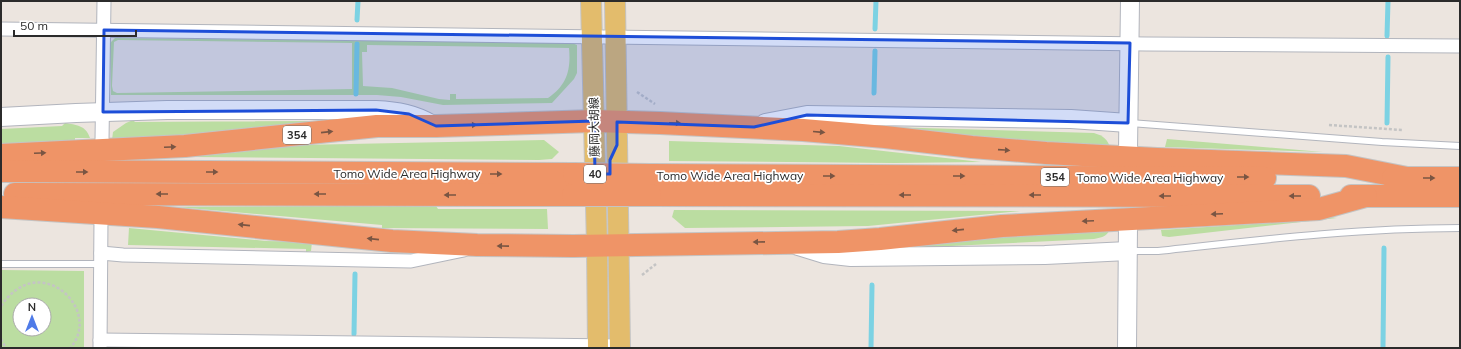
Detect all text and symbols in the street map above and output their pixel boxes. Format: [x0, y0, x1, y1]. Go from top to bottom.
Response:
scale bar [14, 12, 136, 38]
text: 50 m [20, 18, 48, 33]
street label: 藤岡大胡線 [586, 97, 602, 157]
one-way arrow [669, 120, 681, 127]
one-way arrow [465, 122, 478, 128]
road number: 354 [283, 126, 311, 144]
one-way arrow [321, 128, 333, 135]
one-way arrow [813, 128, 825, 135]
one-way arrow [164, 144, 177, 150]
one-way arrow [998, 146, 1010, 153]
one-way arrow [34, 150, 47, 156]
road number: 40 [584, 165, 606, 183]
street label: Tomo Wide Area Highway [334, 166, 481, 181]
street label: Tomo Wide Area Highway [657, 168, 804, 183]
road number: 354 [1041, 168, 1069, 186]
one-way arrow [76, 169, 89, 175]
one-way arrow [206, 169, 219, 175]
street label: Tomo Wide Area Highway [1077, 170, 1224, 185]
one-way arrow [490, 171, 503, 177]
one-way arrow [823, 173, 836, 179]
one-way arrow [953, 173, 966, 179]
one-way arrow [1237, 174, 1250, 180]
one-way arrow [1423, 175, 1436, 181]
one-way arrow [155, 191, 168, 197]
one-way arrow [313, 191, 326, 197]
one-way arrow [443, 192, 456, 198]
one-way arrow [898, 192, 911, 198]
one-way arrow [1028, 192, 1041, 198]
one-way arrow [1158, 193, 1171, 199]
one-way arrow [1288, 193, 1301, 199]
one-way arrow [1211, 211, 1223, 218]
one-way arrow [1081, 218, 1094, 224]
one-way arrow [238, 222, 250, 229]
one-way arrow [952, 227, 964, 234]
one-way arrow [367, 236, 379, 242]
one-way arrow [752, 239, 765, 245]
one-way arrow [496, 243, 509, 249]
north arrow [12, 297, 52, 337]
text: N [28, 300, 36, 314]

